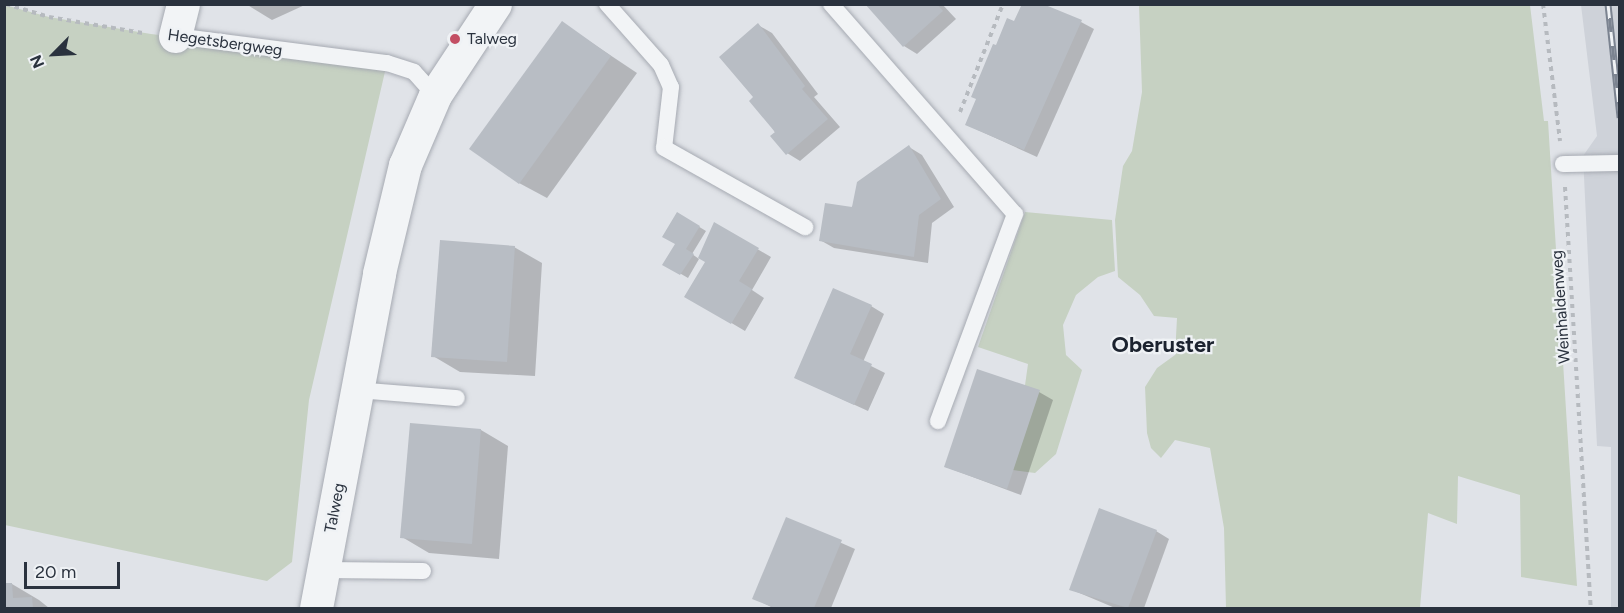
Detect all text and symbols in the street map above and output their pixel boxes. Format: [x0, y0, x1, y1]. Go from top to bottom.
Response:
north arrow [24, 24, 84, 84]
street label: Hegetsbergweg [166, 25, 284, 61]
place label: Talweg [467, 29, 517, 49]
marker: Talweg [448, 32, 462, 46]
text: N [26, 52, 48, 71]
street label: Weinhaldenweg [1547, 249, 1575, 365]
district label: Oberuster [1112, 332, 1214, 358]
street label: Talweg [321, 482, 349, 534]
scale bar [27, 550, 123, 588]
text: 20 m [35, 561, 76, 583]

